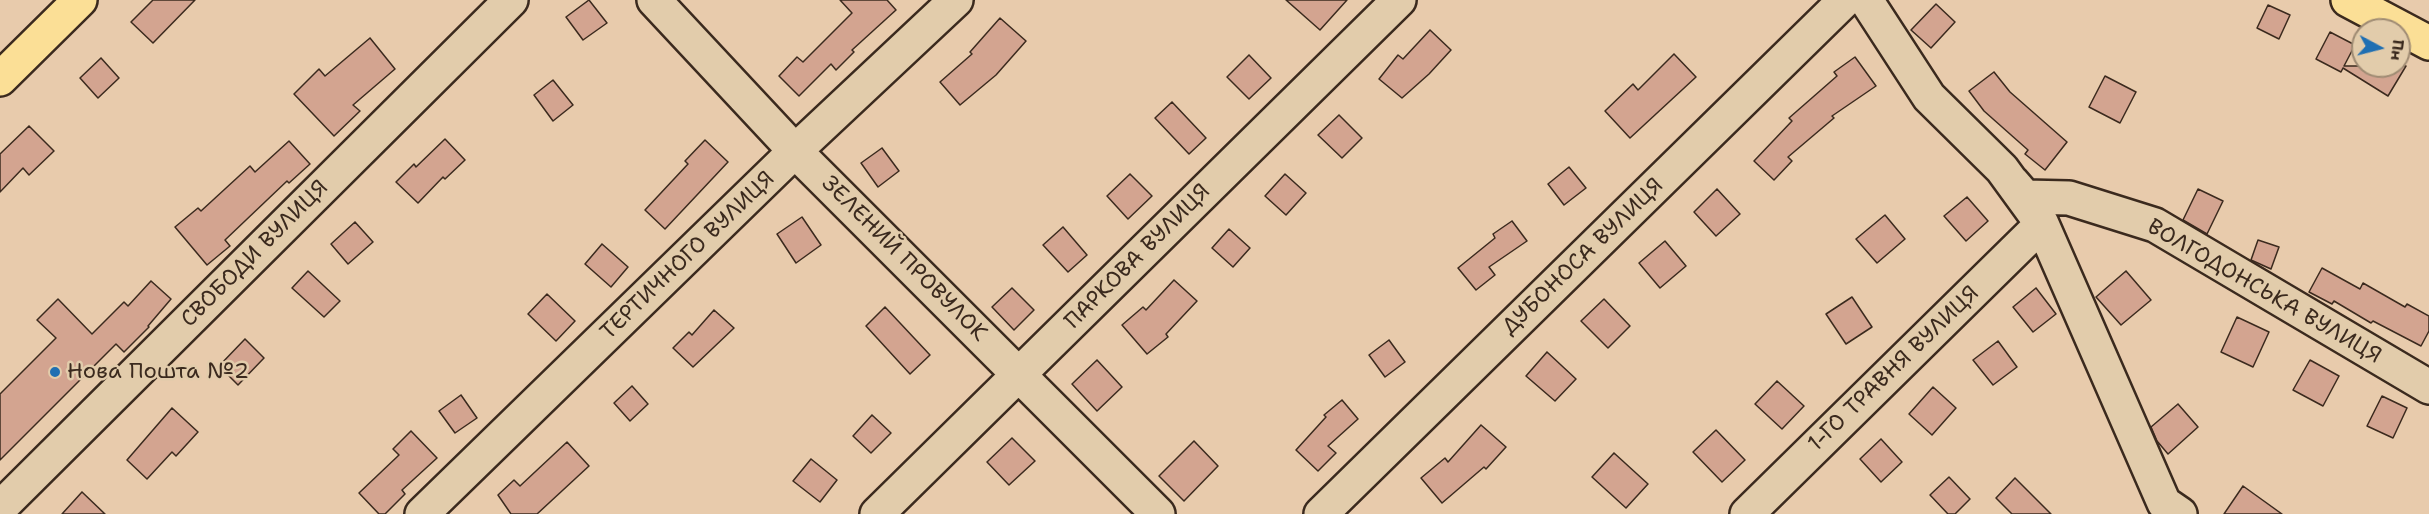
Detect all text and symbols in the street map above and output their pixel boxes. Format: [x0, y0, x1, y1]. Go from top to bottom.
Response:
north arrow [2351, 18, 2411, 78]
text: Пн [2386, 38, 2409, 62]
street label: ТЕРТИЧНОГО ВУЛИЦЯ [596, 166, 780, 346]
street label: ЗЕЛЕНИЙ ПРОВУЛОК [816, 171, 992, 347]
street label: ДУБОНОСА ВУЛИЦЯ [1497, 173, 1669, 341]
street label: СВОБОДИ ВУЛИЦЯ [176, 175, 334, 333]
street label: ПАРКОВА ВУЛИЦЯ [1060, 179, 1216, 335]
street label: ВОЛГОДОНСЬКА ВУЛИЦЯ [2142, 214, 2386, 370]
street label: 1-ГО ТРАВНЯ ВУЛИЦЯ [1803, 281, 1985, 457]
place label: Нова Пошта №2 [67, 359, 249, 385]
marker: Нова Пошта №2 [48, 365, 62, 379]

